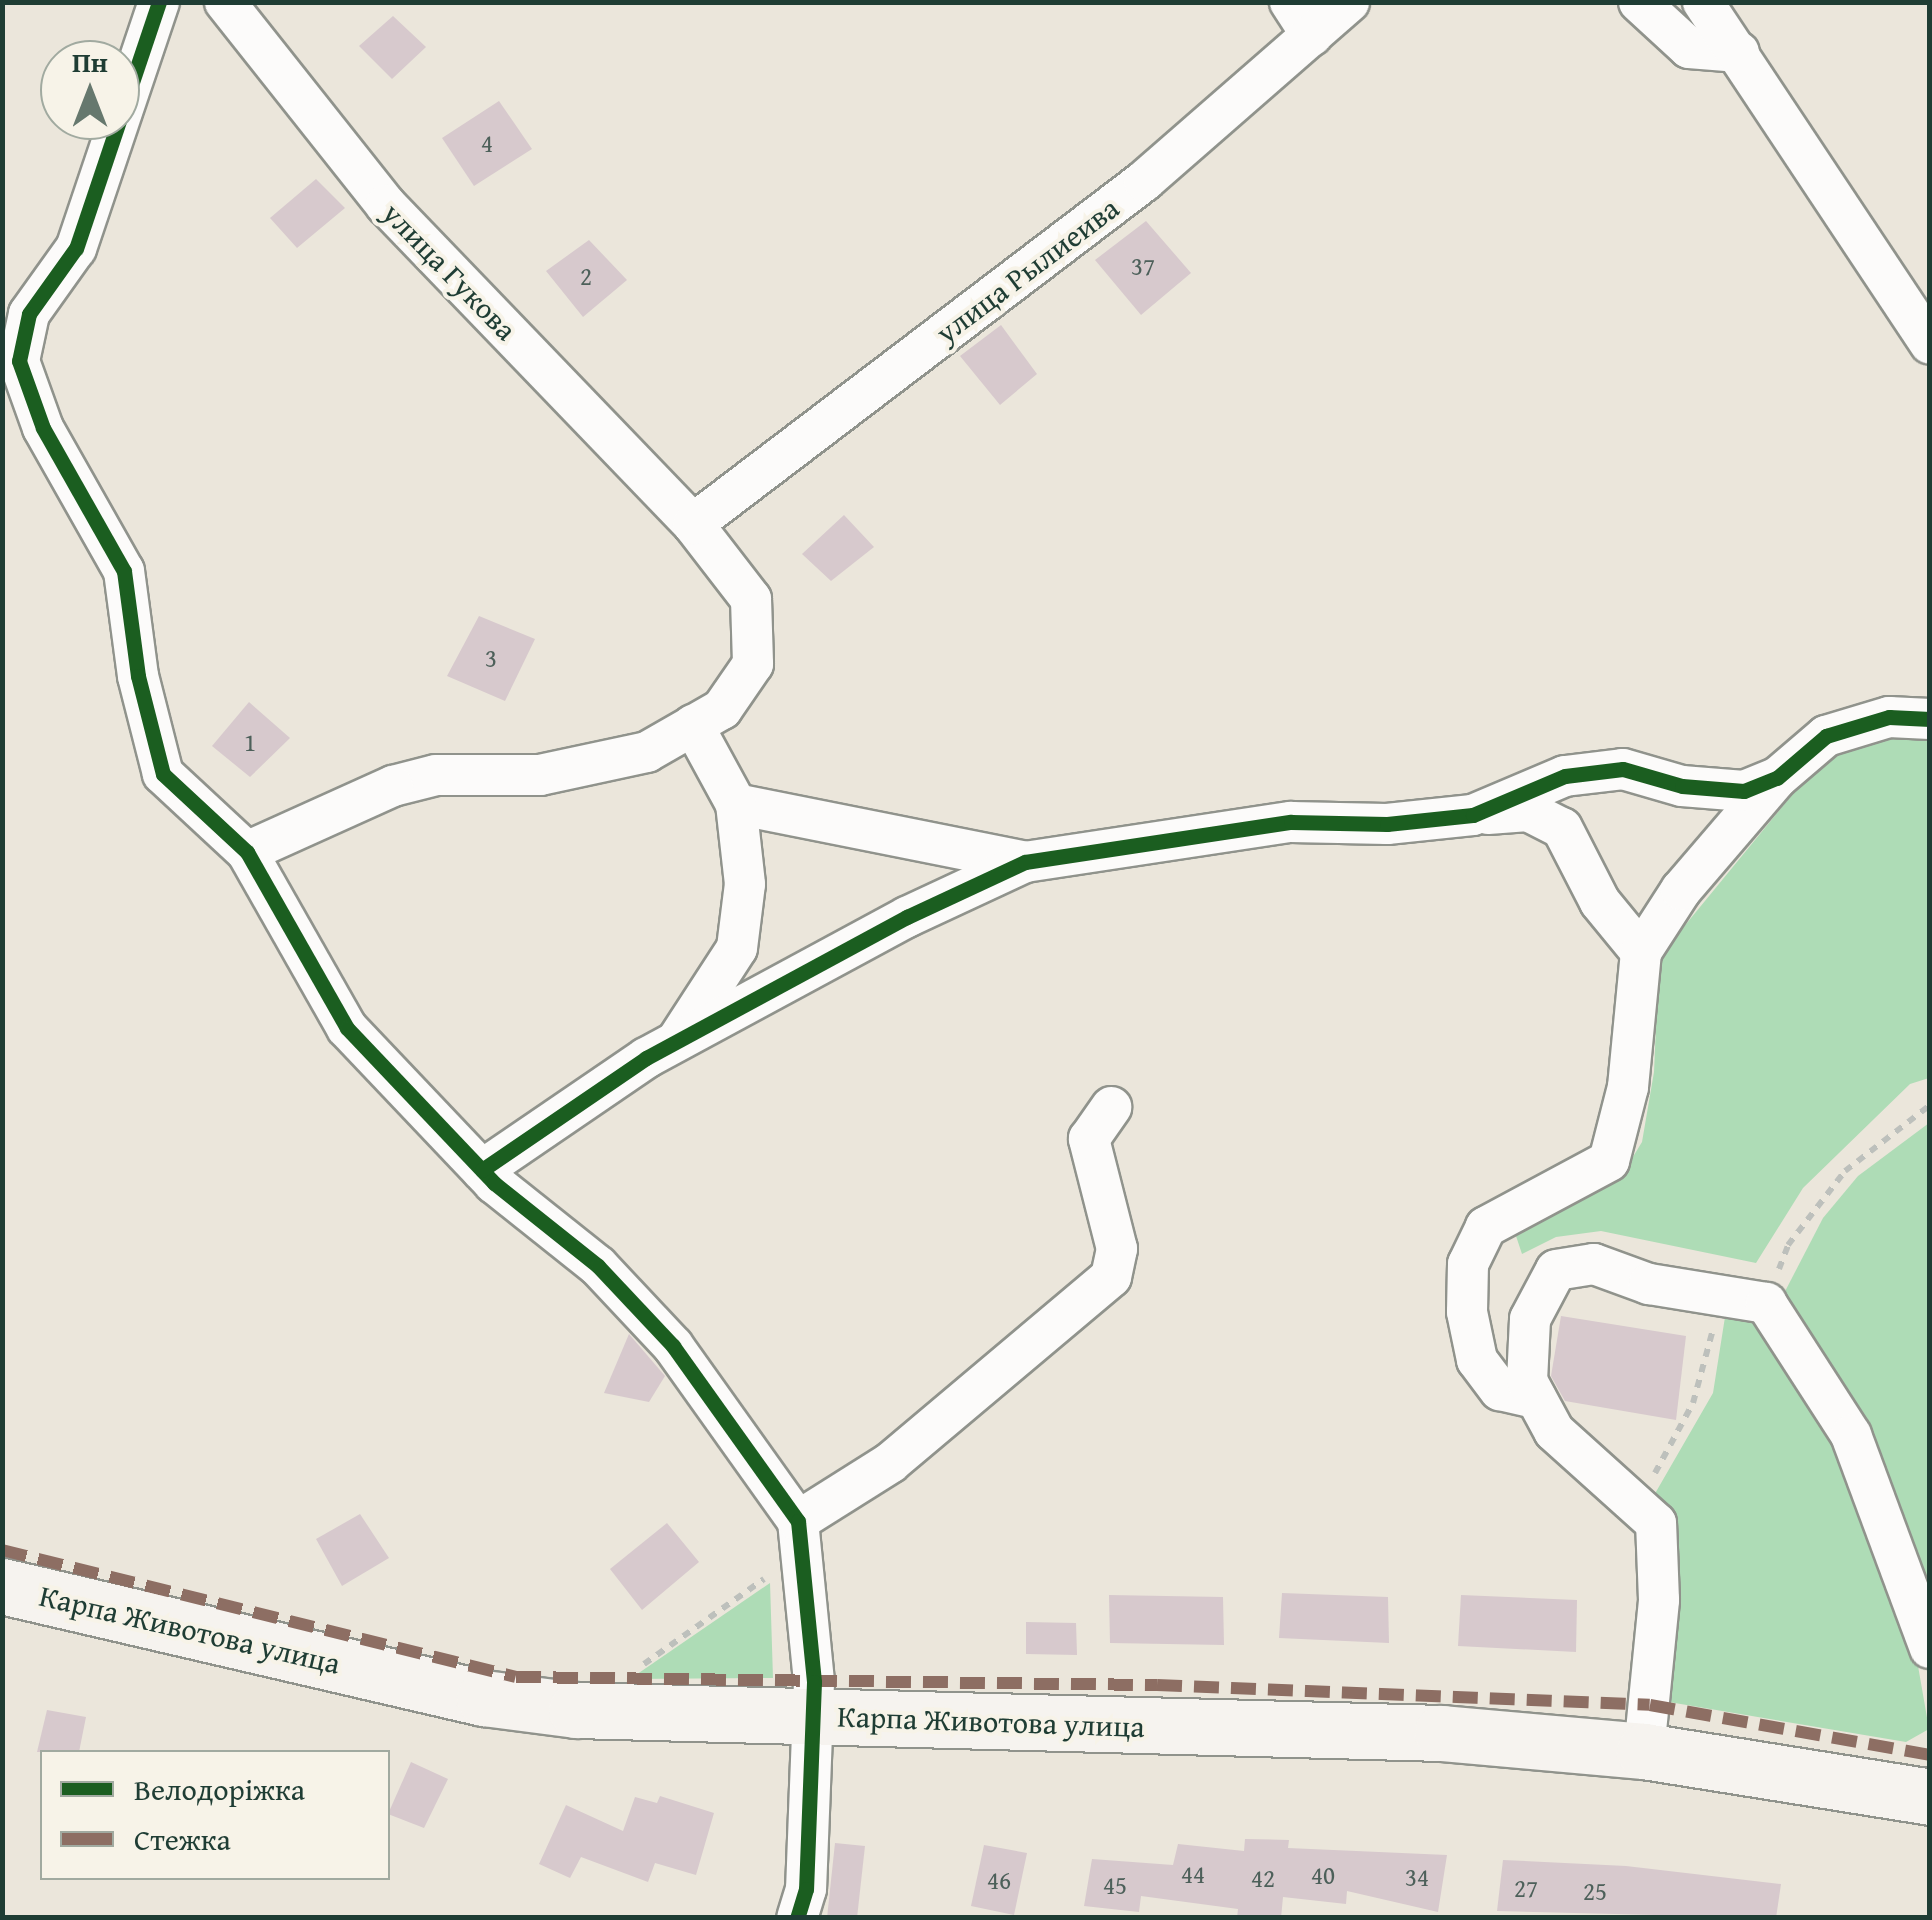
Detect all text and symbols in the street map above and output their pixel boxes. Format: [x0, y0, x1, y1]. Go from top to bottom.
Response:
north arrow [40, 40, 140, 140]
text: Пн [72, 41, 108, 82]
house number: 4 [481, 128, 493, 158]
street label: улица Рылиеива [928, 189, 1126, 351]
street label: улица Гукова [375, 195, 525, 347]
house number: 37 [1131, 251, 1155, 281]
house number: 2 [580, 261, 592, 291]
house number: 3 [485, 643, 497, 673]
house number: 1 [244, 727, 256, 757]
street label: Карпа Животова улица [36, 1577, 344, 1681]
street label: Карпа Животова улица [837, 1698, 1145, 1744]
legend [40, 1750, 390, 1880]
text: Велодоріжка [134, 1767, 305, 1811]
text: Стежка [134, 1817, 231, 1861]
house number: 44 [1181, 1859, 1205, 1889]
house number: 40 [1311, 1860, 1335, 1890]
house number: 34 [1405, 1862, 1429, 1892]
house number: 42 [1251, 1863, 1275, 1893]
house number: 46 [987, 1865, 1011, 1895]
house number: 45 [1103, 1870, 1127, 1900]
house number: 27 [1514, 1873, 1538, 1903]
house number: 25 [1583, 1876, 1607, 1906]

